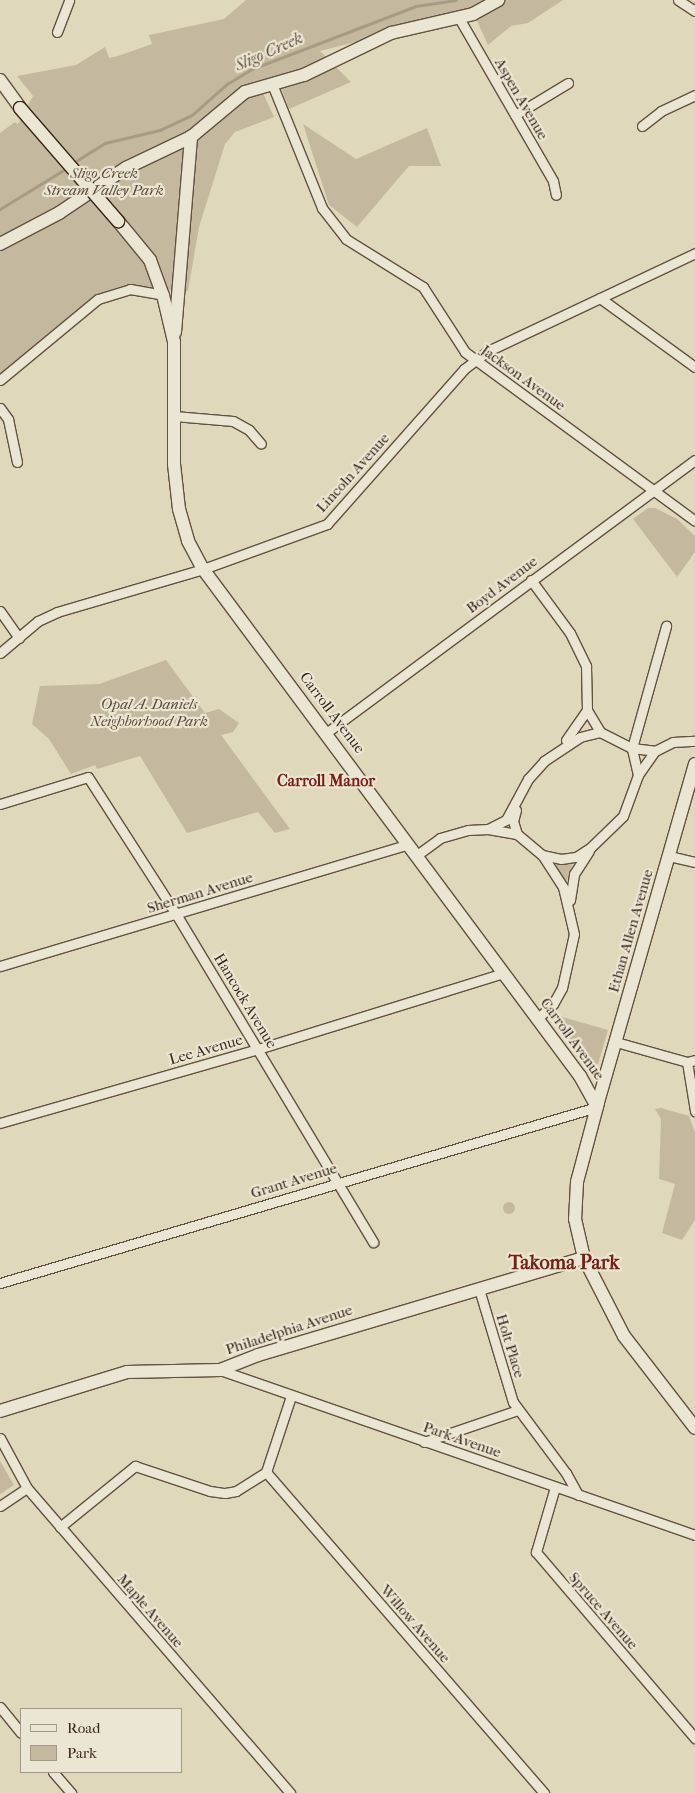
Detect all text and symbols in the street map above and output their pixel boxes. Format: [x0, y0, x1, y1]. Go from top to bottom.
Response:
water label: Sligo Creek [232, 29, 306, 75]
street label: Aspen Avenue [490, 55, 552, 143]
park label: Sligo Creek Stream Valley Park [44, 164, 164, 199]
street label: Jackson Avenue [477, 341, 569, 415]
street label: Lincoln Avenue [313, 430, 393, 516]
street label: Boyd Avenue [463, 552, 541, 618]
street label: Carroll Avenue [296, 669, 368, 757]
park label: Opal A. Daniels Neighborhood Park [90, 695, 208, 730]
district label: Carroll Manor [277, 771, 375, 791]
street label: Ethan Allen Avenue [605, 867, 657, 995]
street label: Sherman Avenue [145, 868, 255, 918]
street label: Hancock Avenue [210, 950, 280, 1052]
street label: Carroll Avenue [536, 994, 608, 1084]
street label: Lee Avenue [167, 1031, 245, 1069]
street label: Grant Avenue [249, 1159, 339, 1203]
district label: Takoma Park [509, 1250, 619, 1274]
street label: Philadelphia Avenue [223, 1301, 355, 1359]
street label: Holt Place [492, 1312, 528, 1380]
street label: Park Avenue [421, 1418, 503, 1462]
street label: Spruce Avenue [565, 1569, 641, 1653]
street label: Maple Avenue [113, 1570, 187, 1652]
street label: Willow Avenue [376, 1581, 454, 1667]
legend [20, 1708, 182, 1773]
text: Road [67, 1719, 100, 1737]
text: Park [67, 1744, 97, 1762]

